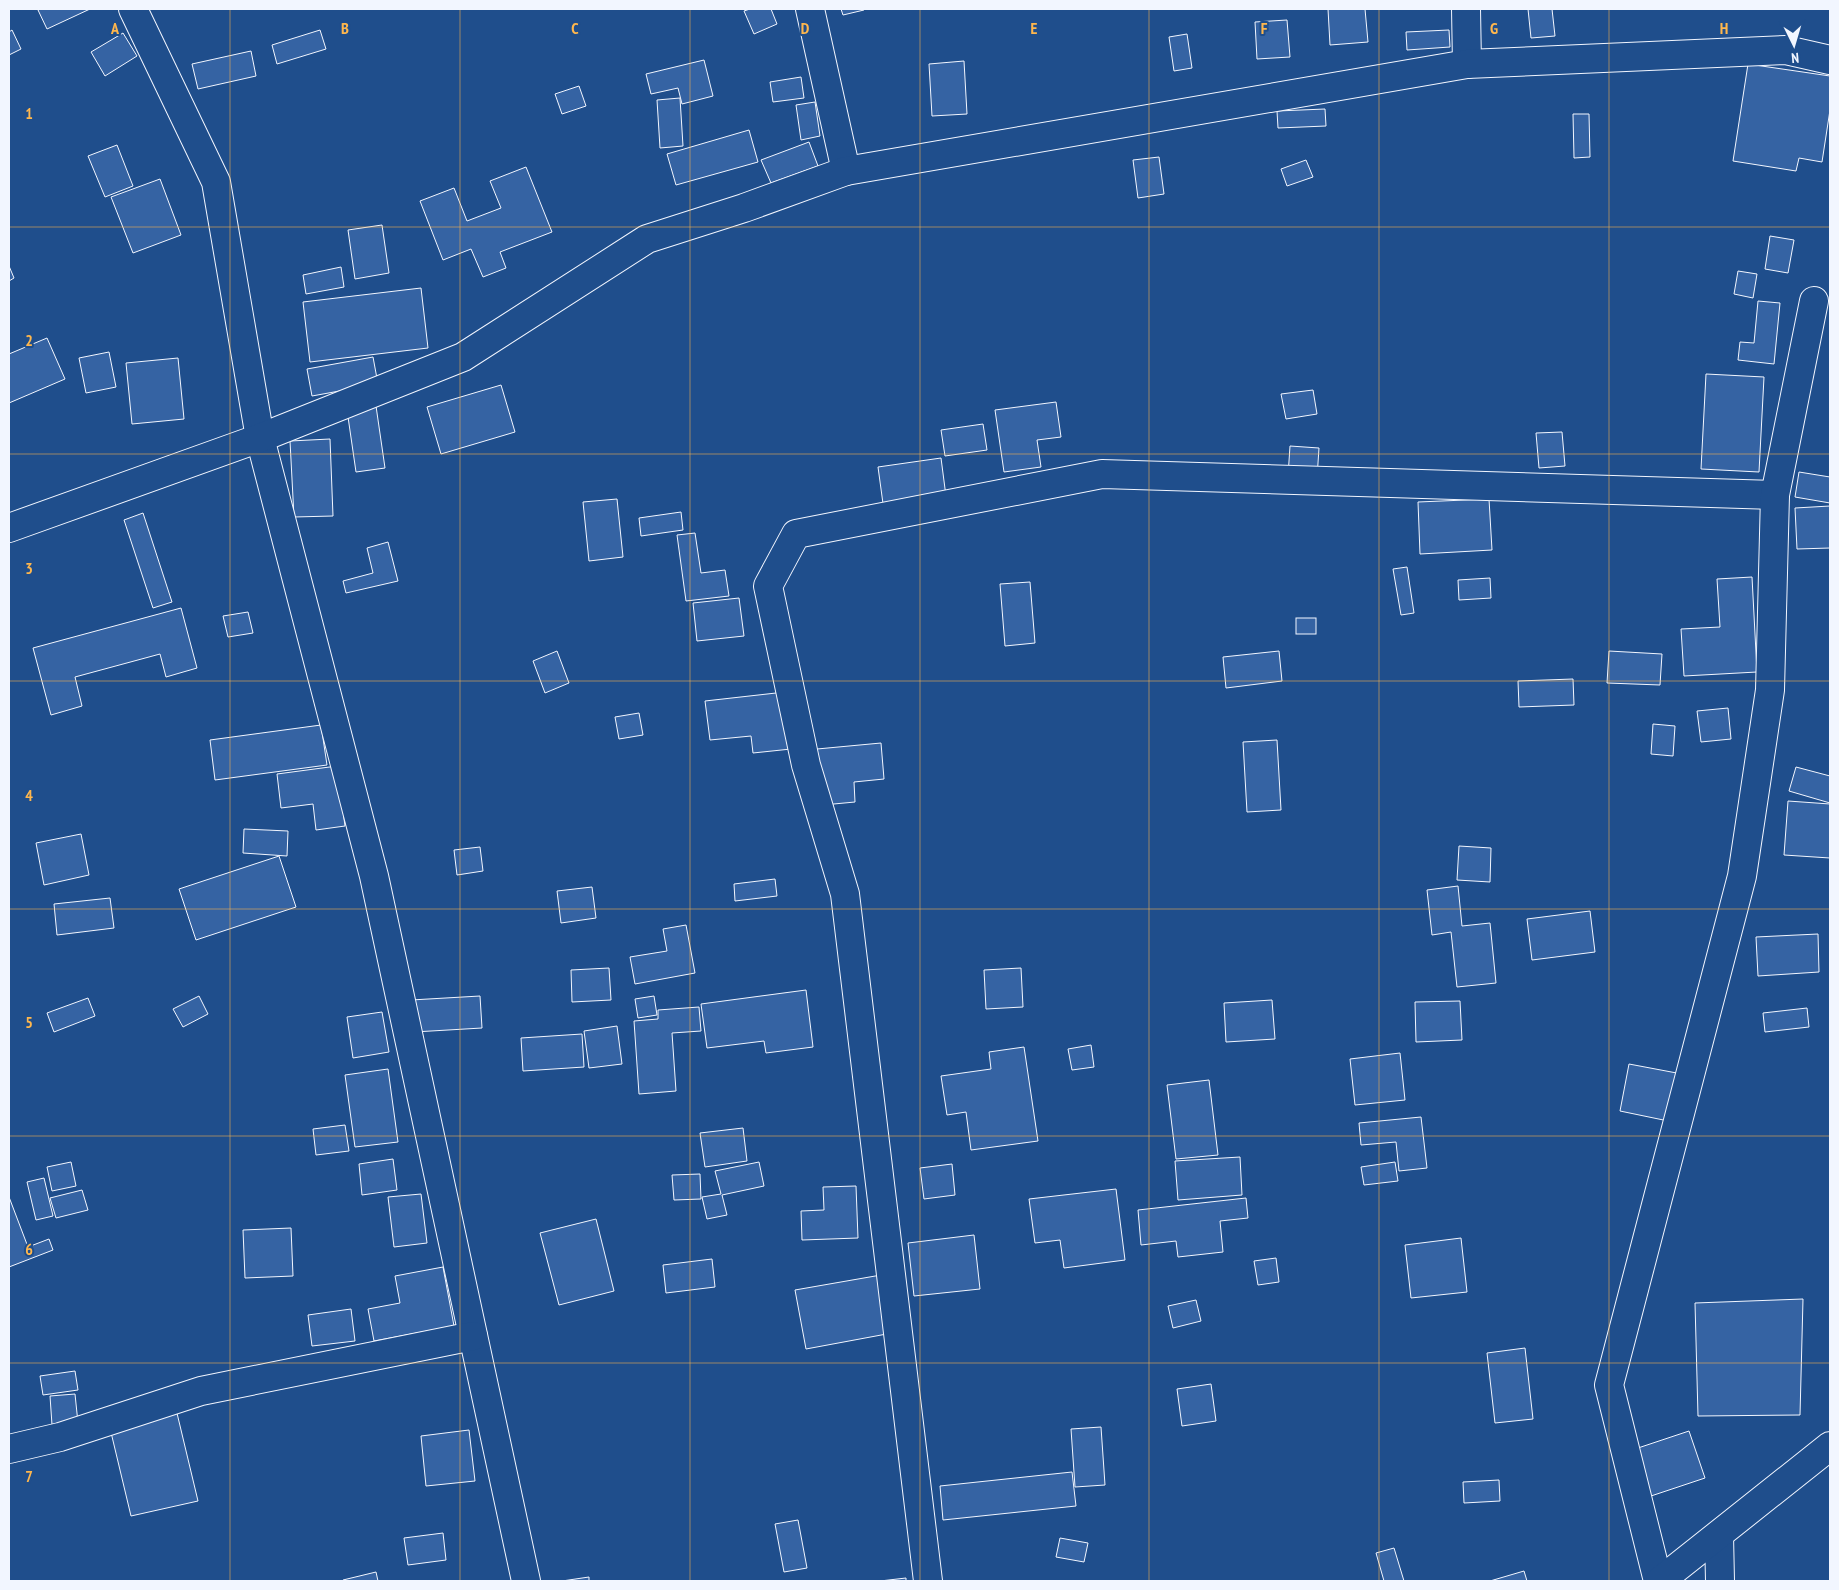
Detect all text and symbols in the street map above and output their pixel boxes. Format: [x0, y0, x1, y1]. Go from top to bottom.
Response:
text: A [110, 18, 120, 38]
text: B [341, 18, 349, 38]
text: C [571, 18, 579, 38]
text: D [801, 18, 810, 38]
text: E [1031, 18, 1038, 38]
text: F [1261, 18, 1268, 38]
text: G [1490, 18, 1498, 38]
text: H [1720, 18, 1728, 38]
north arrow [1769, 20, 1819, 70]
text: N [1791, 49, 1800, 67]
text: 1 [25, 103, 33, 123]
text: 2 [25, 330, 33, 350]
text: 3 [25, 558, 33, 578]
text: 4 [25, 785, 33, 805]
text: 5 [25, 1012, 33, 1032]
text: 6 [25, 1239, 33, 1259]
text: 7 [25, 1466, 33, 1486]

